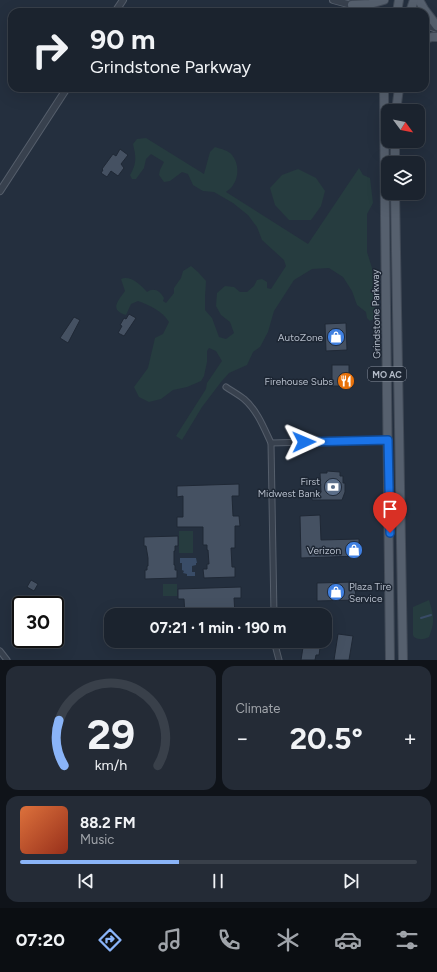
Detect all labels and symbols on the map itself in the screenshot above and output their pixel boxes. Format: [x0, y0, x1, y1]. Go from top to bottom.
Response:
north arrow [381, 104, 425, 148]
street label: Grindstone Parkway [369, 268, 383, 359]
shop icon: AutoZone [326, 327, 346, 347]
place label: AutoZone [278, 331, 324, 344]
road number: MO AC [368, 367, 406, 381]
restaurant icon: Firehouse Subs [336, 371, 356, 391]
place label: Firehouse Subs [265, 375, 333, 388]
position arrow [283, 421, 325, 463]
place label: First Midwest Bank [258, 475, 320, 500]
bank icon: First Midwest Bank [323, 477, 343, 497]
pin [373, 492, 407, 533]
shop icon: Verizon [344, 540, 364, 560]
place label: Verizon [307, 544, 341, 557]
place label: Plaza Tire Service [349, 580, 392, 605]
shop icon: Plaza Tire Service [326, 582, 346, 602]
speed limit sign: 30 [12, 596, 64, 648]

